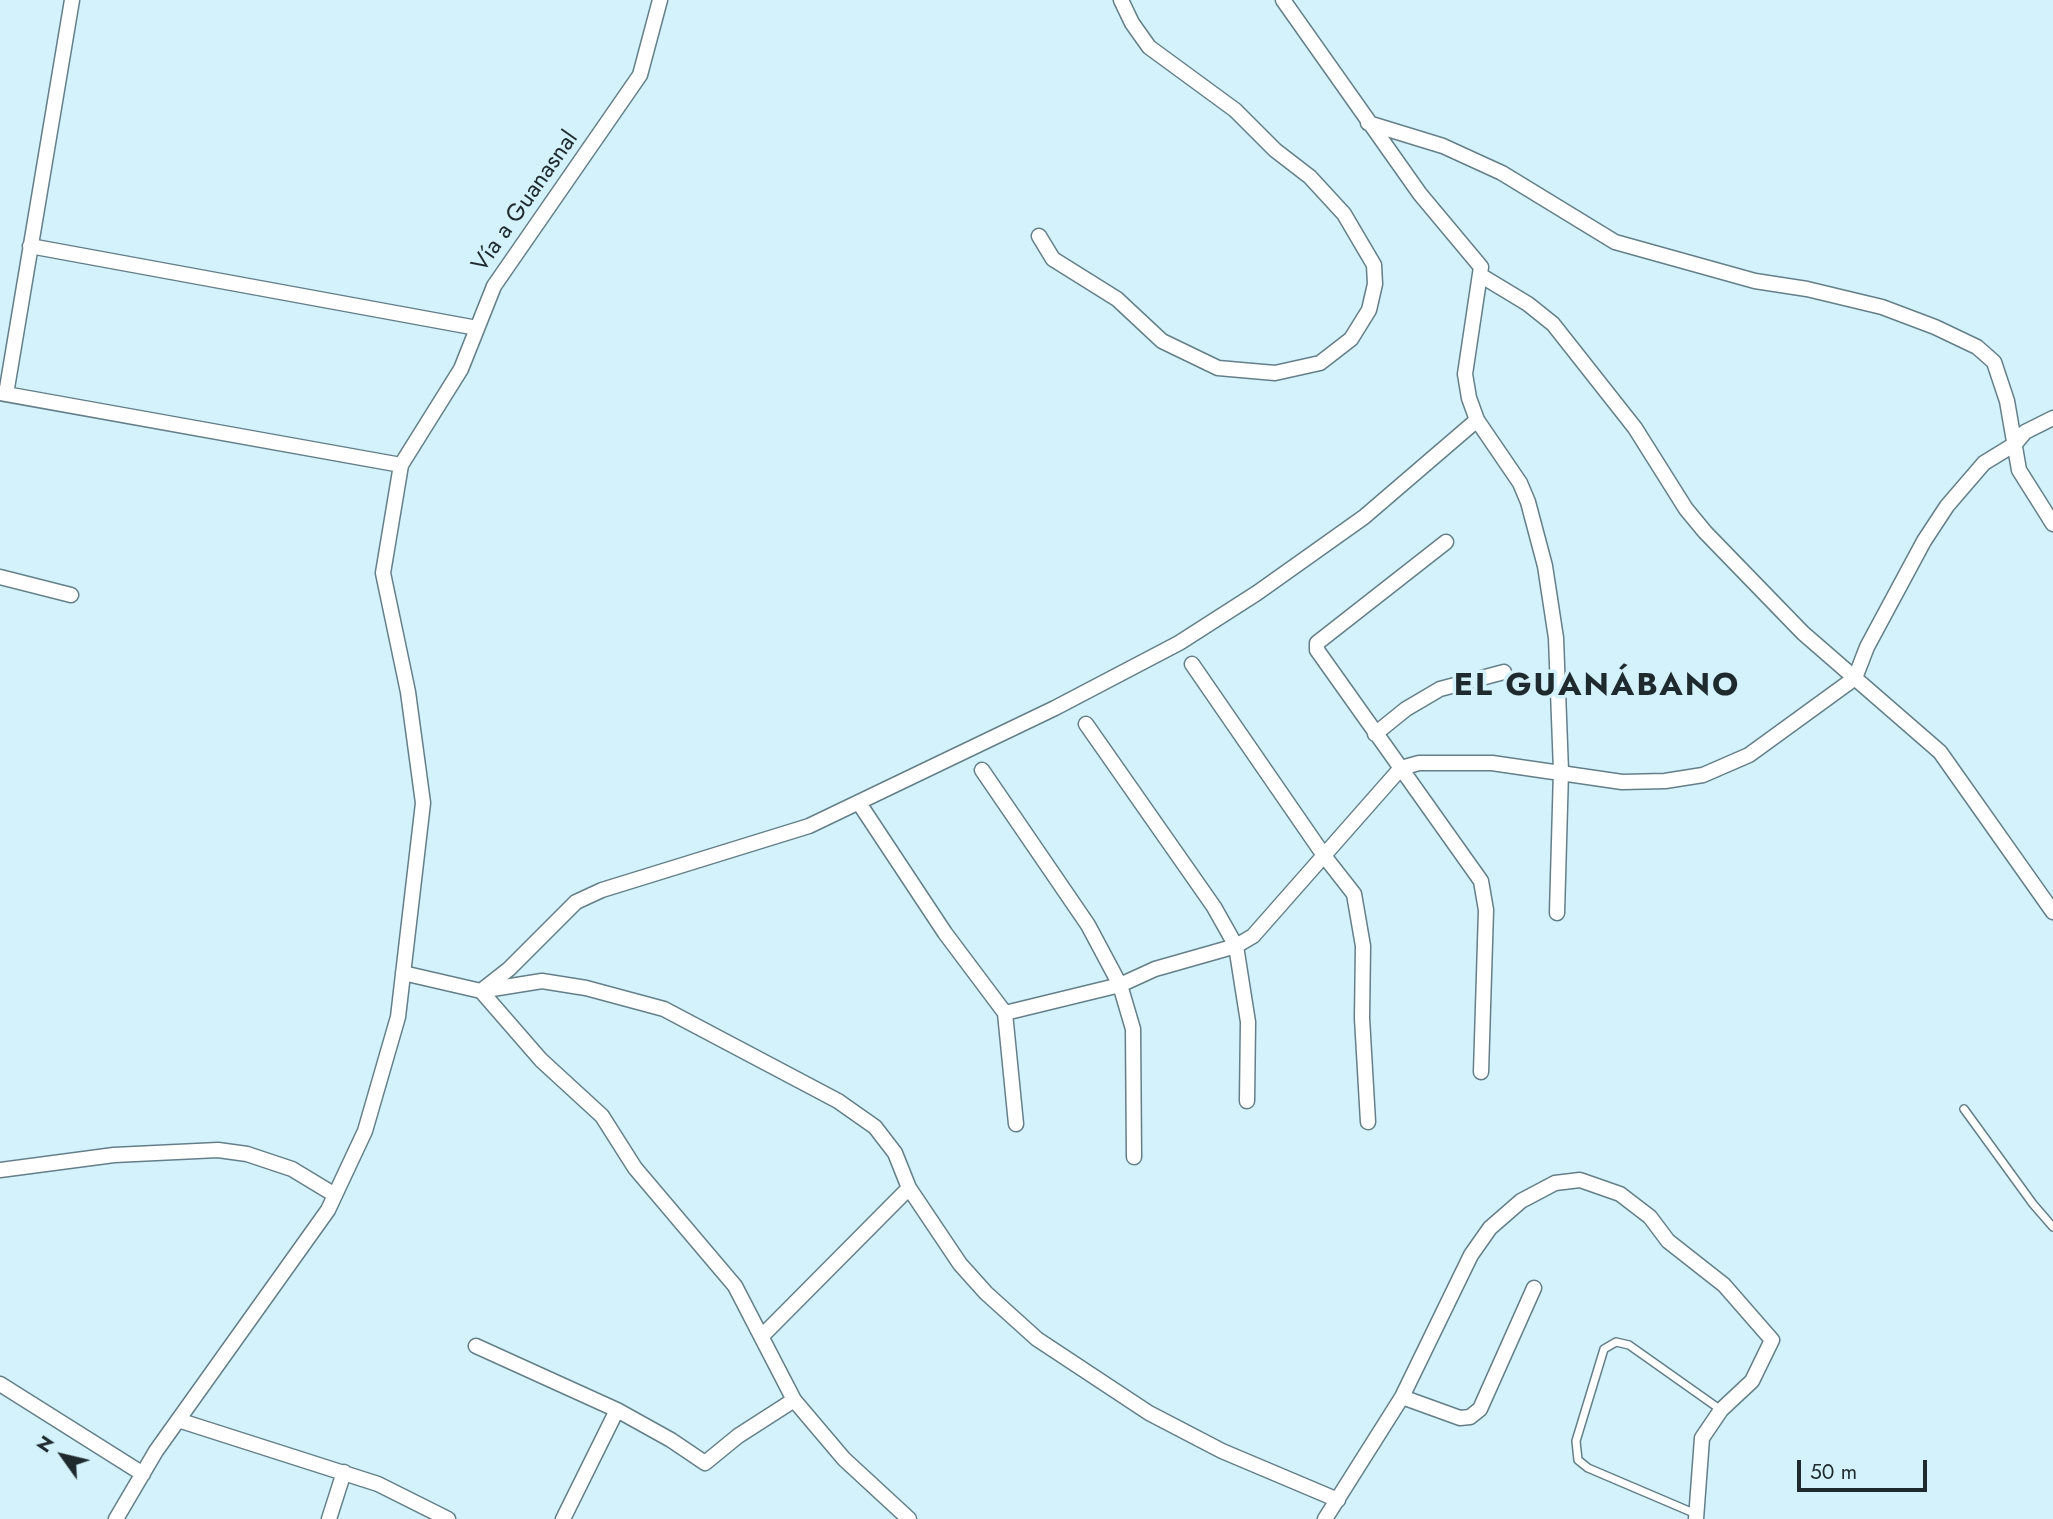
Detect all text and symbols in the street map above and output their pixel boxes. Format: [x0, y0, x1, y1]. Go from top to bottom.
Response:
street label: Vía a Guanasnal [467, 126, 585, 278]
district label: EL GUANÁBANO [1455, 668, 1739, 706]
north arrow [28, 1421, 98, 1491]
text: N [30, 1430, 61, 1458]
scale bar [1801, 1446, 1930, 1490]
text: 50 m [1810, 1457, 1857, 1487]

